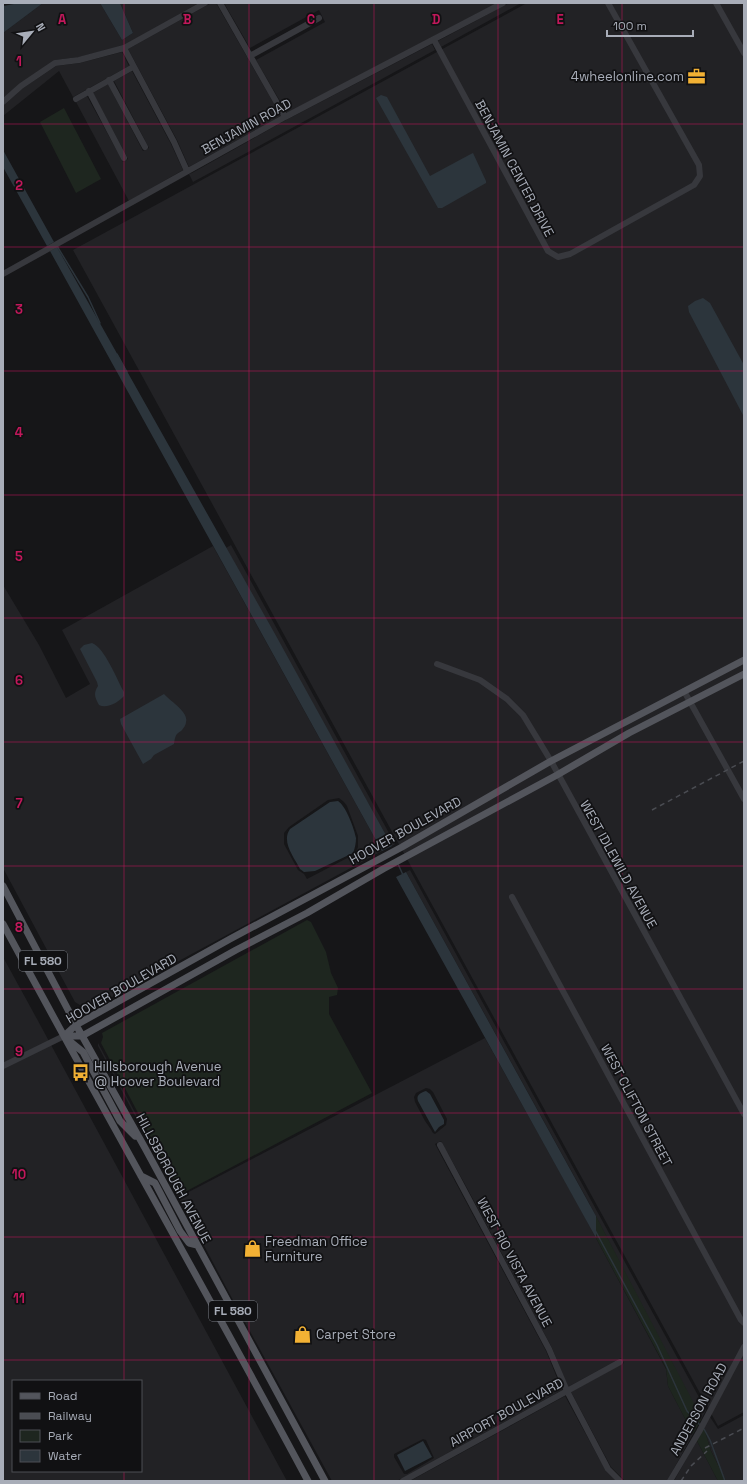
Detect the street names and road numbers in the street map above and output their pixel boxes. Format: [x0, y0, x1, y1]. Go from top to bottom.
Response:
street label: BENJAMIN ROAD [198, 95, 294, 158]
street label: BENJAMIN CENTER DRIVE [471, 97, 558, 240]
street label: HOOVER BOULEVARD [346, 793, 464, 868]
street label: WEST IDLEWILD AVENUE [576, 797, 661, 931]
street label: HOOVER BOULEVARD [63, 950, 180, 1027]
road number: FL 580 [19, 951, 67, 971]
street label: WEST CLIFTON STREET [597, 1041, 676, 1170]
street label: HILLSBOROUGH AVENUE [132, 1110, 215, 1246]
street label: WEST RIO VISTA AVENUE [473, 1195, 556, 1330]
road number: FL 580 [209, 1301, 257, 1321]
street label: ANDERSON ROAD [666, 1360, 731, 1458]
street label: AIRPORT BOULEVARD [446, 1374, 566, 1451]

